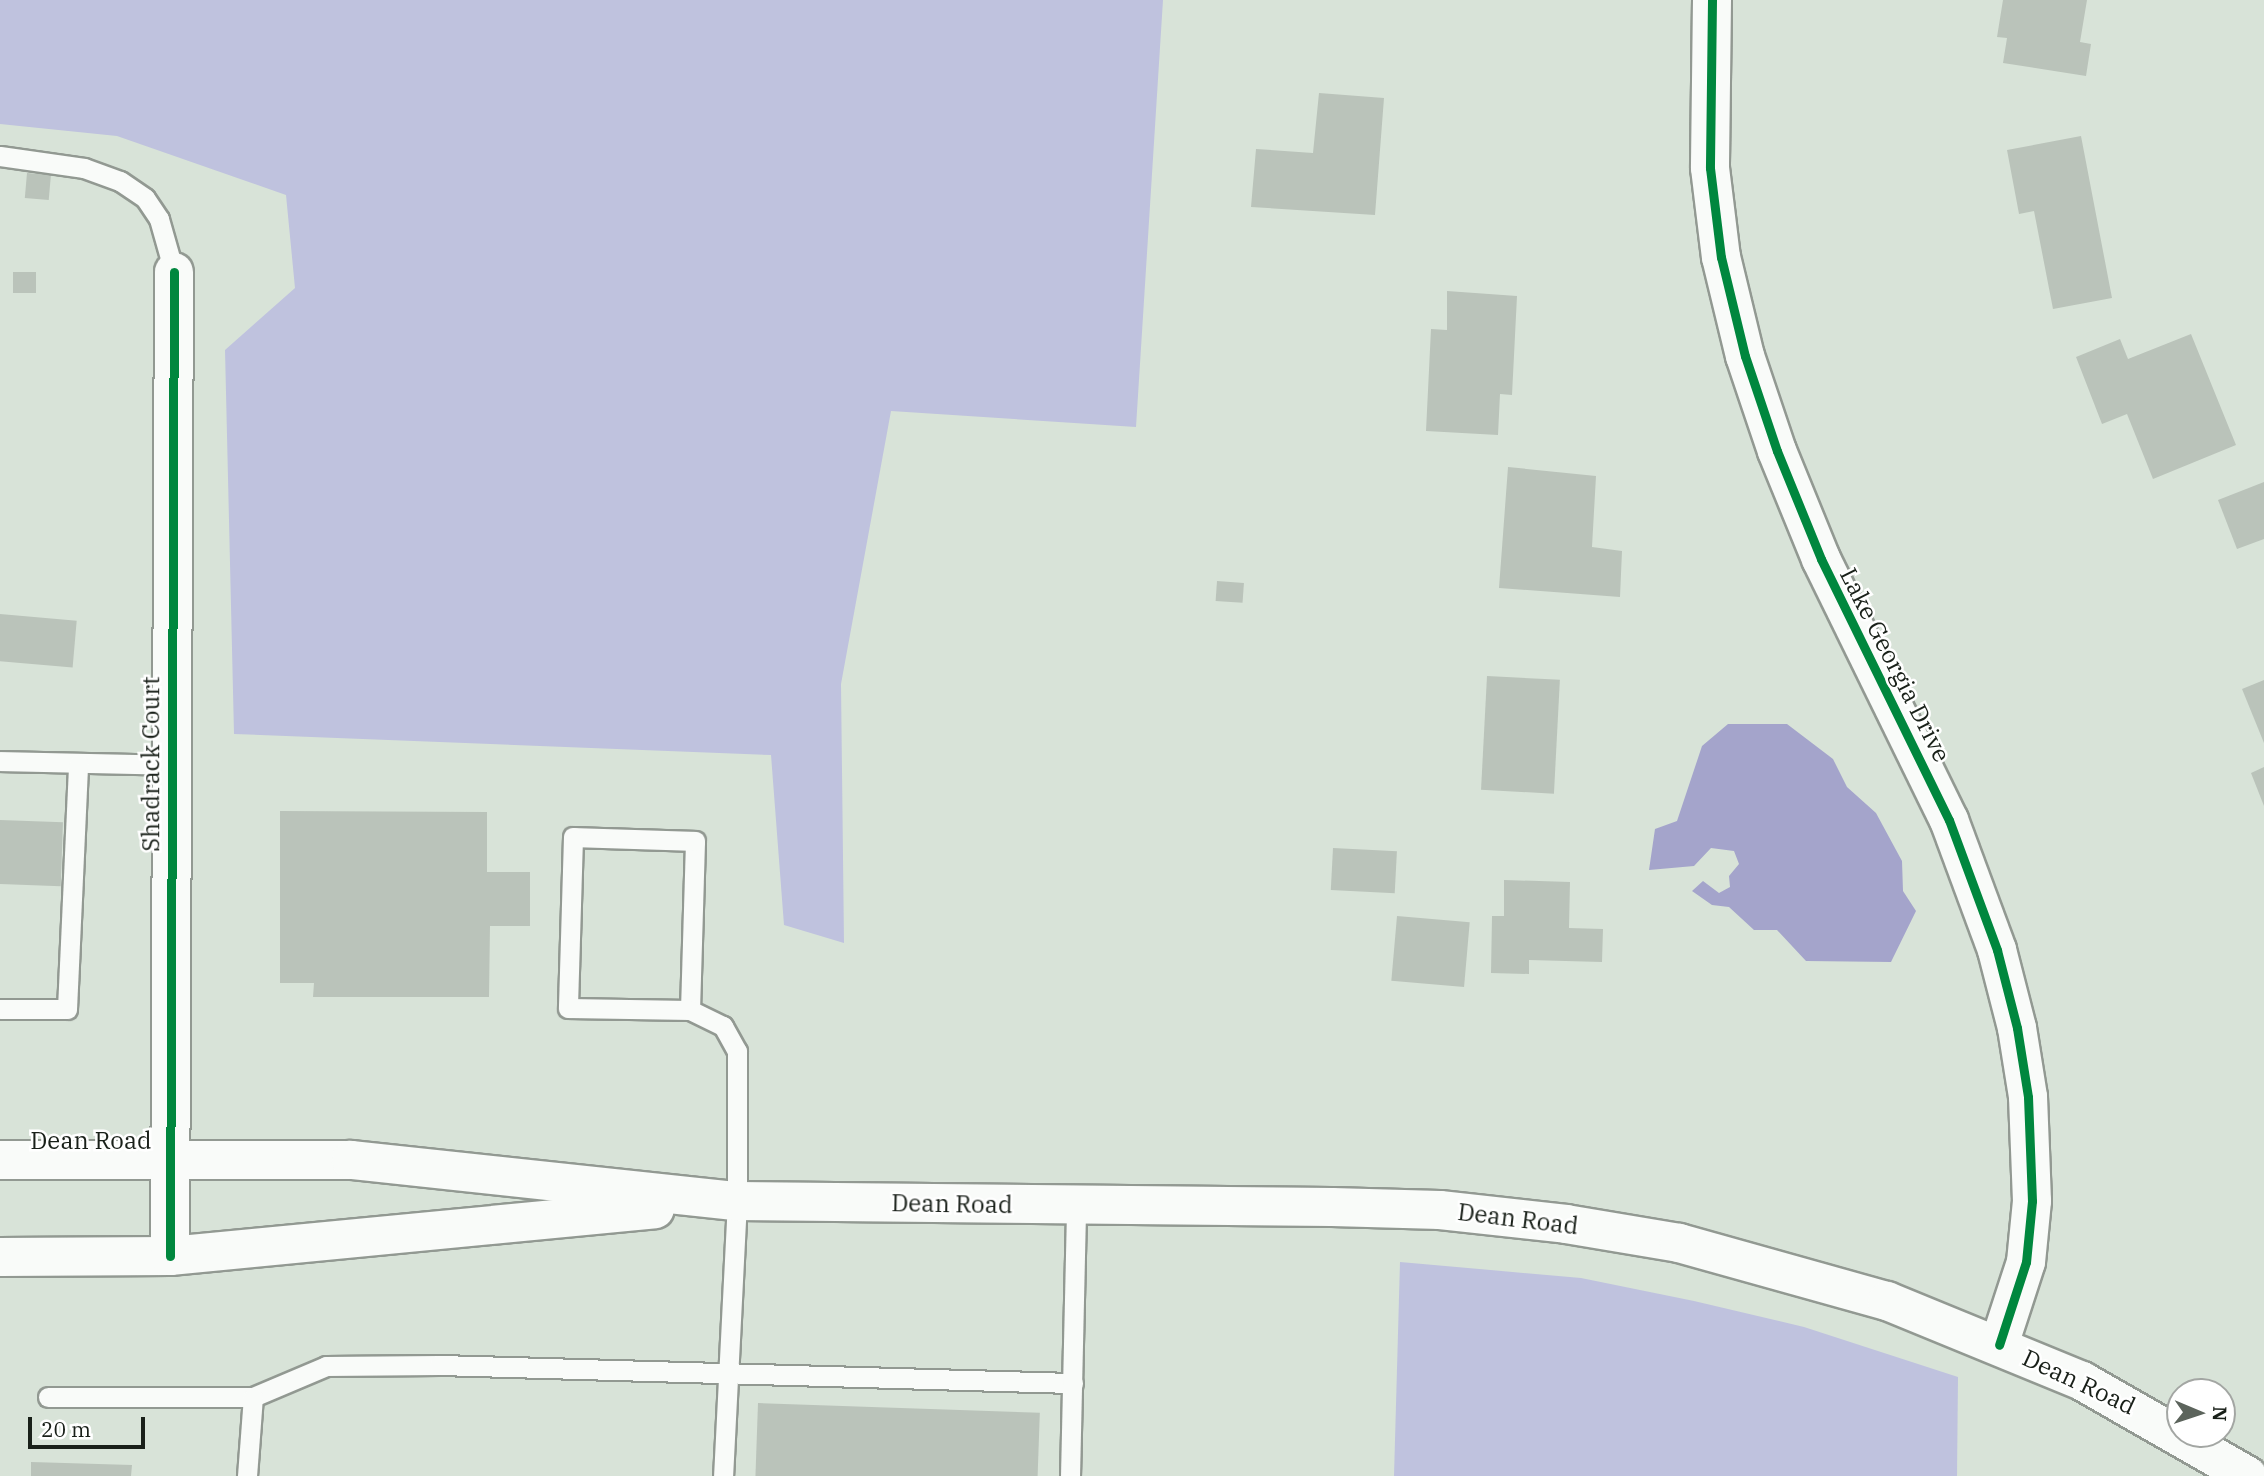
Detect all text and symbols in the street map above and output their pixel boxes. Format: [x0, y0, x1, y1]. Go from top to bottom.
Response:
street label: Lake Georgia Drive [1834, 563, 1956, 767]
street label: Shadrack Court [137, 676, 165, 852]
street label: Dean Road [30, 1127, 152, 1155]
street label: Dean Road [891, 1189, 1013, 1219]
street label: Dean Road [1456, 1197, 1580, 1241]
street label: Dean Road [2018, 1343, 2140, 1421]
north arrow [2166, 1378, 2236, 1448]
scale bar [32, 1402, 149, 1446]
text: N [2208, 1406, 2232, 1422]
text: 20 m [41, 1415, 91, 1443]

